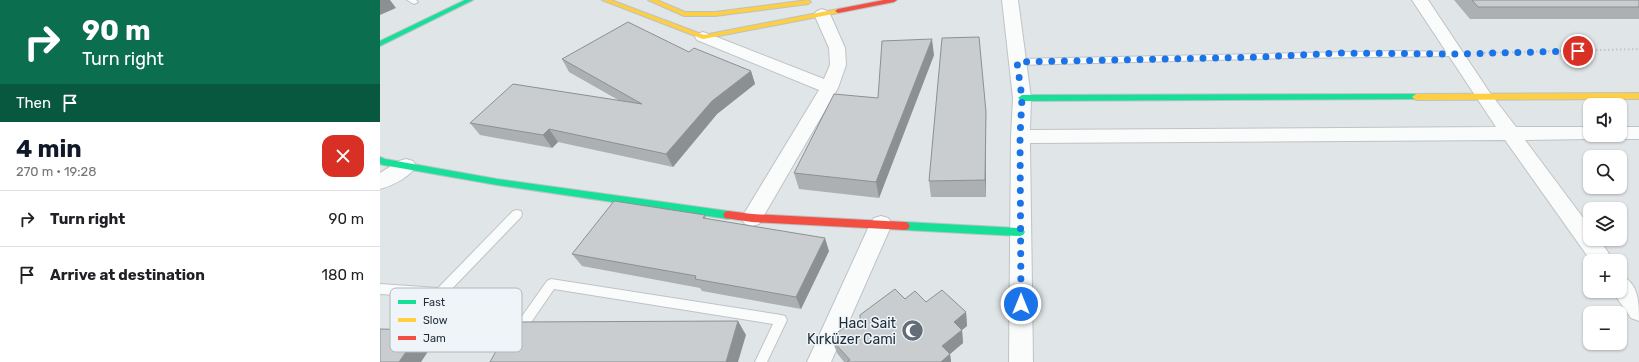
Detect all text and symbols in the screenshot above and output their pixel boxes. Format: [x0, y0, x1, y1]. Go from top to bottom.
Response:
text: 90 m [82, 14, 151, 47]
icon: right [16, 16, 68, 68]
pin [1561, 34, 1595, 68]
icon: arrive [1567, 40, 1589, 62]
text: Turn right [82, 48, 164, 70]
icon: arrive [59, 92, 81, 114]
text: Then [16, 94, 51, 112]
map controls [1583, 98, 1627, 350]
button: sound [1583, 98, 1627, 142]
text: 4 min [16, 135, 82, 163]
button: close [322, 135, 364, 177]
button: search [1583, 150, 1627, 194]
text: 270 m · 19:28 [16, 164, 96, 179]
button: layers [1583, 202, 1627, 246]
icon: right [16, 208, 38, 230]
text: Turn right [50, 210, 125, 228]
text: 90 m [329, 210, 364, 228]
button: + [1583, 254, 1627, 298]
icon: arrive [16, 264, 38, 286]
text: Arrive at destination [50, 266, 205, 284]
text: 180 m [322, 266, 364, 284]
position arrow [1000, 283, 1042, 325]
legend [390, 288, 522, 352]
text: Fast [423, 296, 446, 309]
button: − [1583, 306, 1627, 350]
text: Slow [423, 314, 448, 327]
place label: Hacı Sait Kırküzer Cami [807, 315, 897, 348]
mosque icon: Hacı Sait Kırküzer Cami [899, 318, 925, 344]
text: Jam [423, 332, 446, 345]

